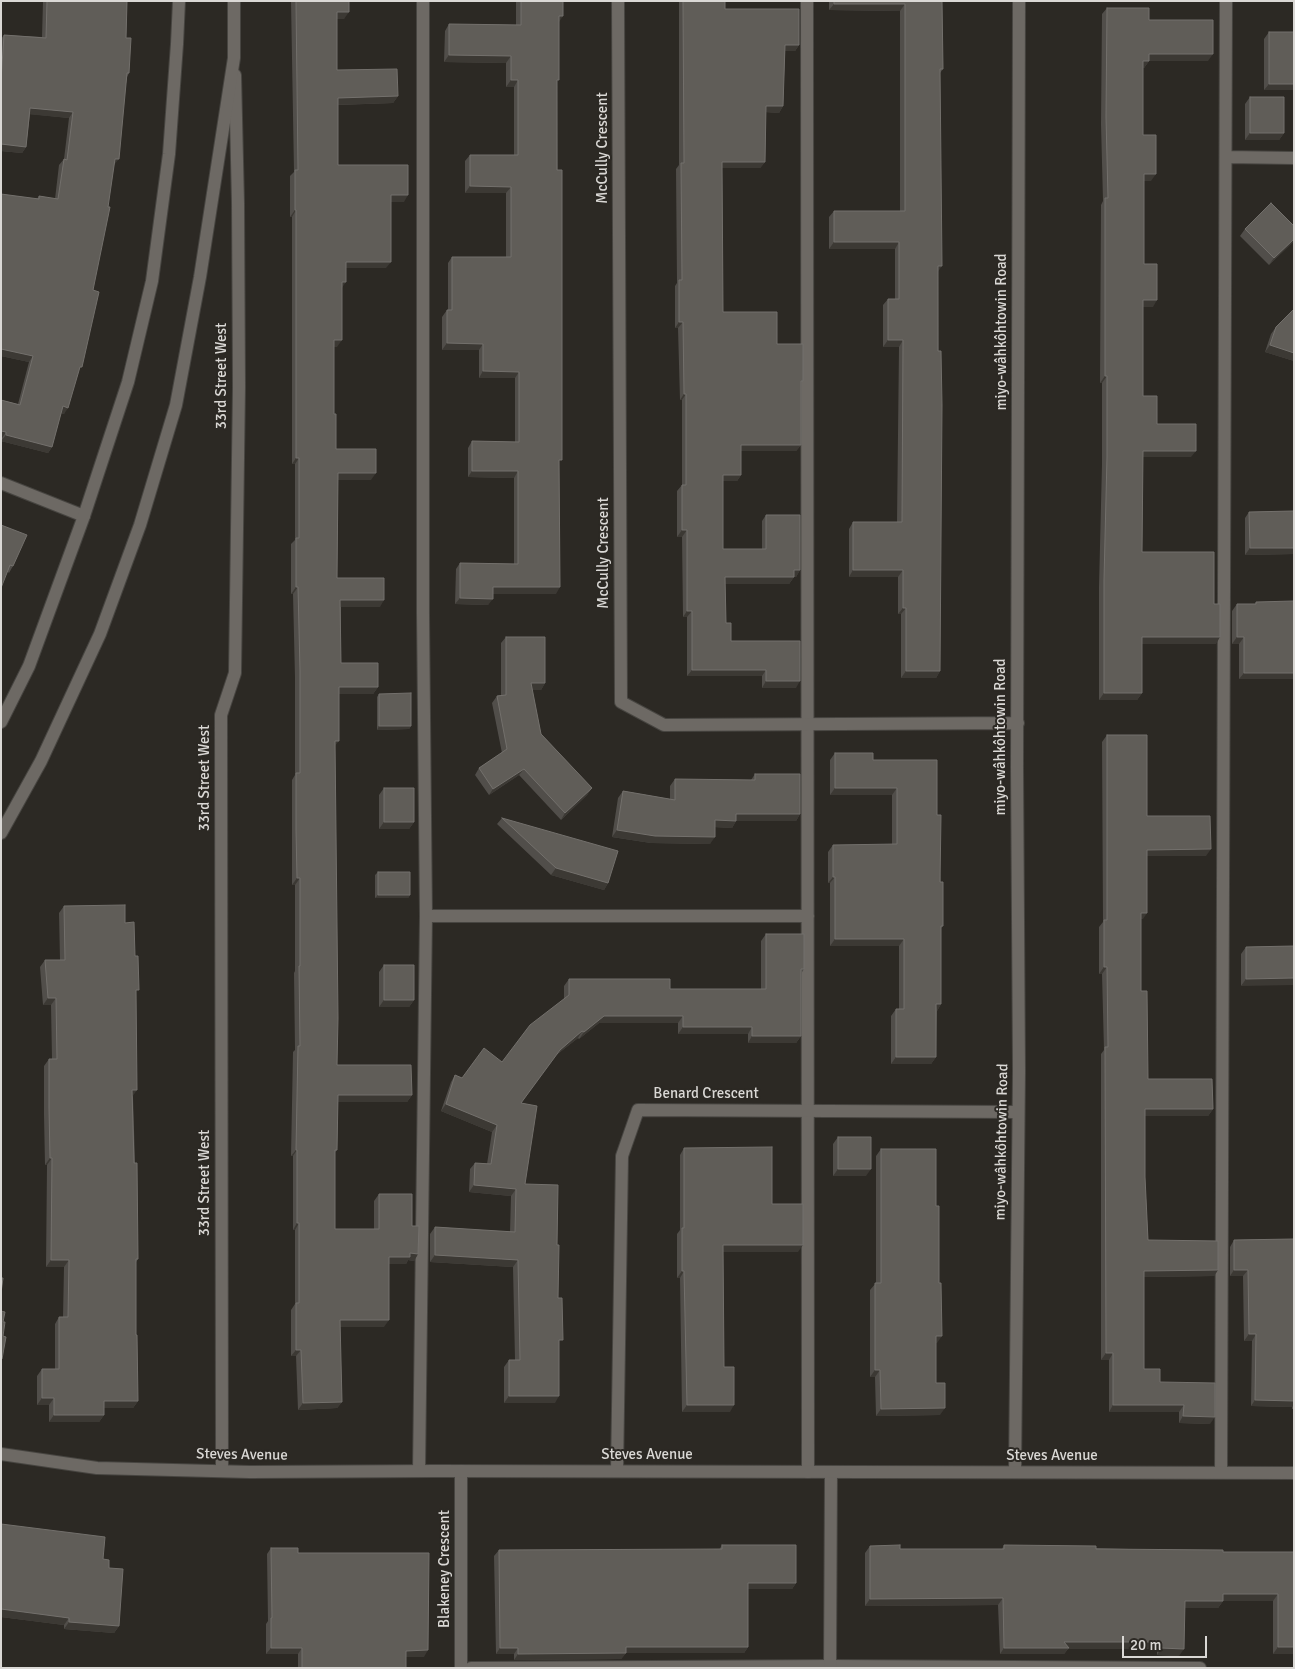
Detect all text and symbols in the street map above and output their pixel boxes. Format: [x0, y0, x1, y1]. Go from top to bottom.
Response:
street label: McCully Crescent [594, 92, 612, 204]
street label: miyo-wâhkôhtowin Road [993, 254, 1011, 410]
street label: 33rd Street West [213, 323, 231, 429]
street label: McCully Crescent [595, 497, 613, 609]
street label: miyo-wâhkôhtowin Road [992, 659, 1010, 815]
street label: 33rd Street West [196, 725, 214, 831]
street label: miyo-wâhkôhtowin Road [992, 1063, 1012, 1221]
street label: Benard Crescent [653, 1085, 759, 1103]
street label: 33rd Street West [196, 1130, 214, 1236]
street label: Steves Avenue [196, 1445, 288, 1465]
street label: Steves Avenue [601, 1446, 693, 1464]
street label: Steves Avenue [1006, 1447, 1098, 1465]
street label: Blakeney Crescent [436, 1510, 454, 1628]
scale bar [1125, 1626, 1210, 1658]
text: 20 m [1130, 1636, 1161, 1654]

